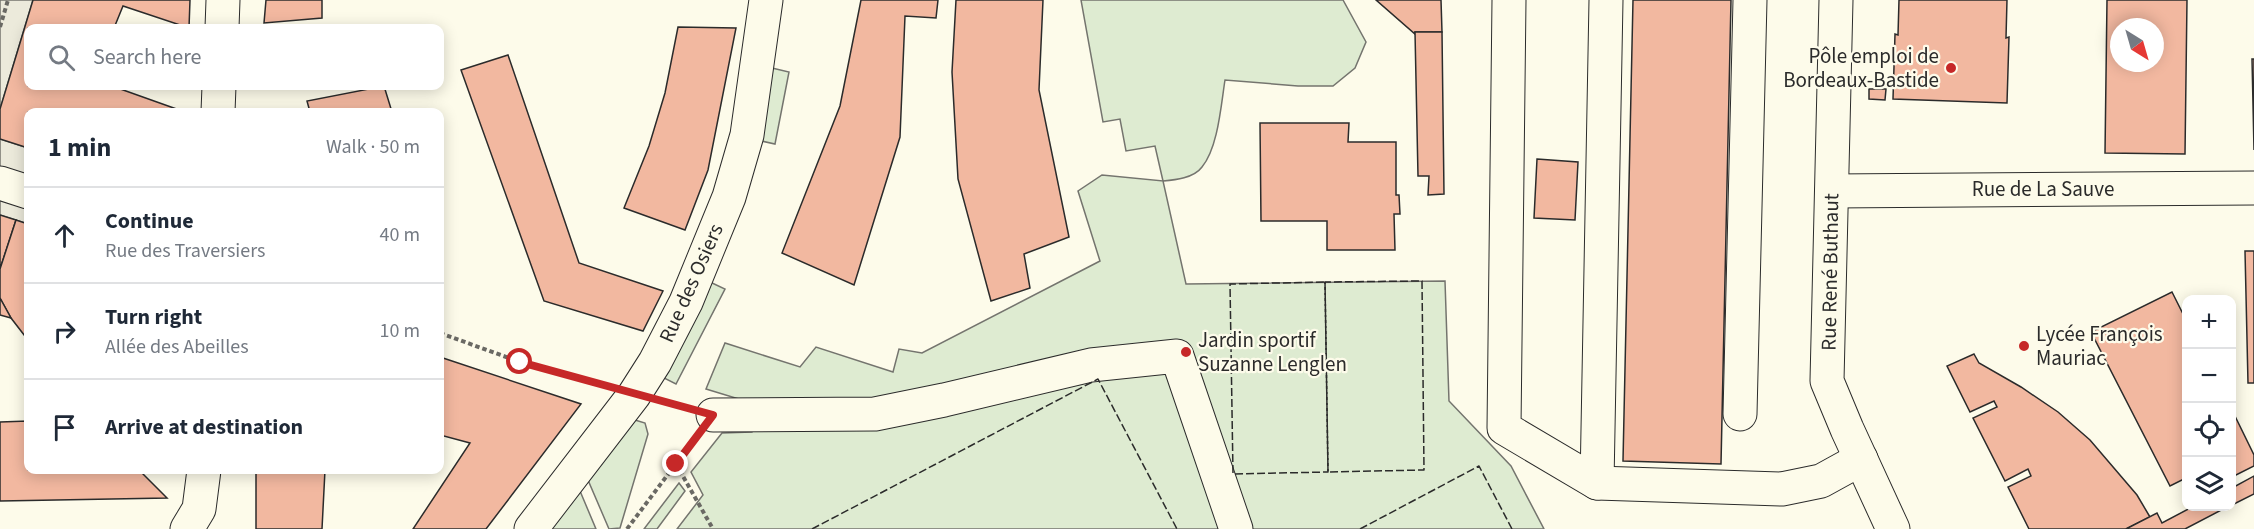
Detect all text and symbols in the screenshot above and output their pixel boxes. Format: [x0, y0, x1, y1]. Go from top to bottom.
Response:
north arrow [2110, 18, 2164, 72]
search box [24, 24, 444, 90]
icon: search [45, 41, 78, 74]
text: Search here [93, 41, 201, 73]
place label: Pôle emploi de Bordeaux-Bastide [1783, 41, 1939, 95]
marker: Pôle emploi de Bordeaux-Bastide [1944, 61, 1958, 75]
text: 1 min [48, 129, 111, 166]
text: Walk · 50 m [326, 133, 420, 161]
street label: Rue de La Sauve [1972, 174, 2114, 204]
street label: Rue René Buthaut [1814, 193, 1846, 351]
text: Continue [105, 205, 194, 237]
icon: ahead [48, 219, 81, 252]
street label: Rue des Osiers [651, 219, 731, 347]
text: 40 m [380, 221, 420, 249]
text: Rue des Traversiers [105, 237, 265, 265]
map controls [2182, 295, 2236, 511]
button: + [2182, 295, 2236, 349]
text: Turn right [105, 301, 202, 333]
icon: right [48, 315, 81, 348]
text: 10 m [380, 317, 420, 345]
place label: Lycée François Mauriac [2036, 319, 2163, 373]
place label: Jardin sportif Suzanne Lenglen [1198, 325, 1347, 379]
text: Allée des Abeilles [105, 333, 249, 361]
marker: Lycée François Mauriac [2017, 339, 2031, 353]
marker: Jardin sportif Suzanne Lenglen [1179, 345, 1193, 359]
route start [506, 348, 532, 374]
button: − [2182, 349, 2236, 403]
button: locate [2182, 403, 2236, 457]
icon: arrive [48, 411, 81, 444]
text: Arrive at destination [105, 411, 303, 443]
route end [662, 450, 688, 476]
button: layers [2182, 457, 2236, 511]

